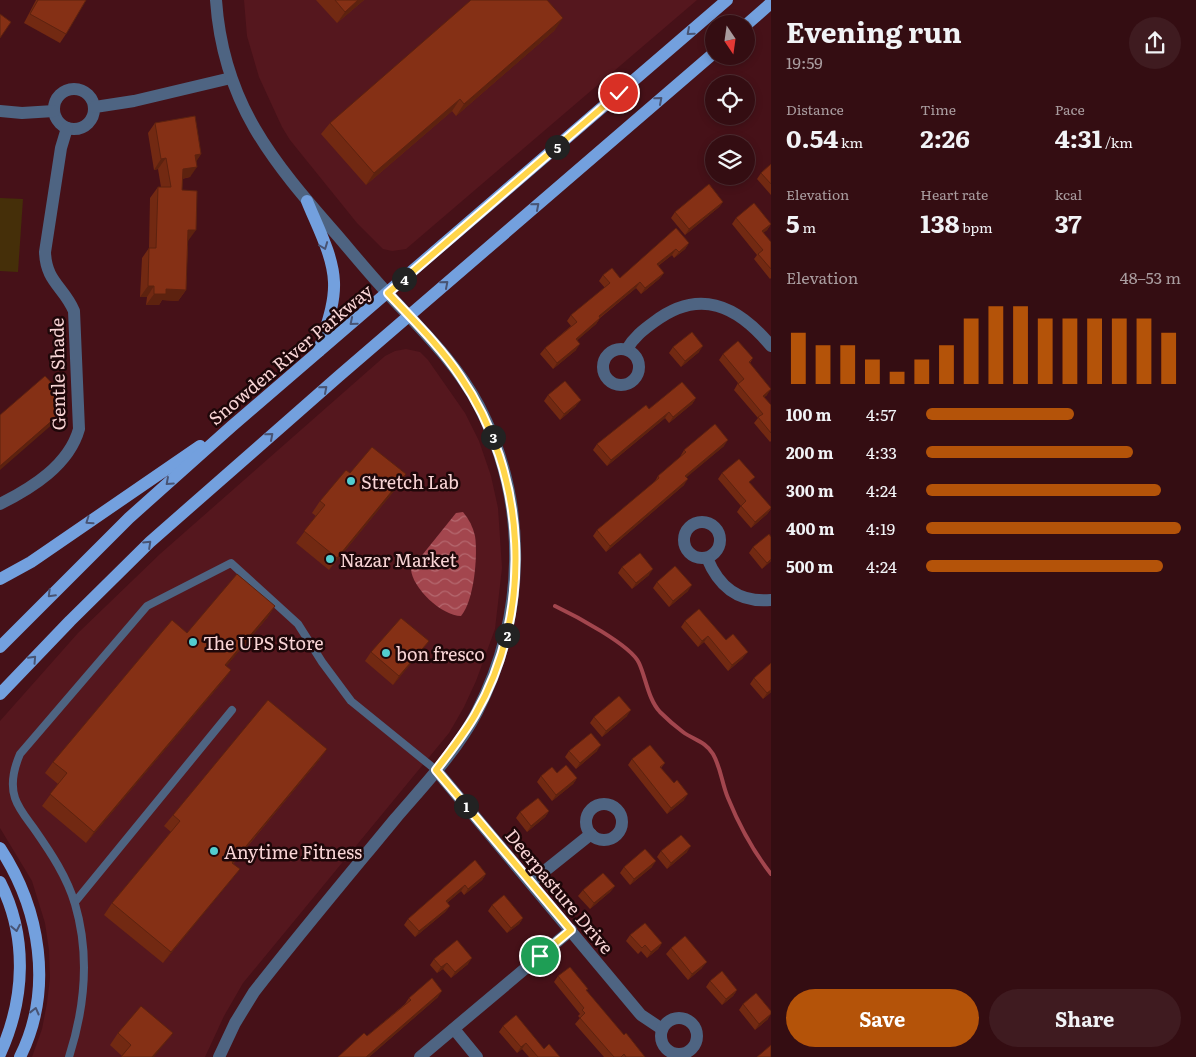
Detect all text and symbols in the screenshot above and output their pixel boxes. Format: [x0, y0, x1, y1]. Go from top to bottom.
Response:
text: Evening run [786, 10, 962, 52]
north arrow [705, 15, 755, 65]
map controls [705, 15, 755, 185]
button: share [1129, 17, 1181, 69]
one-way arrow [686, 26, 695, 35]
text: 19:59 [786, 50, 823, 74]
pin [598, 72, 640, 114]
button: locate [705, 75, 755, 125]
icon: check [605, 79, 633, 107]
one-way arrow [654, 96, 663, 105]
text: Distance [786, 99, 844, 119]
text: Time [920, 99, 956, 119]
text: Pace [1055, 99, 1085, 119]
text: 0.54 [786, 119, 838, 156]
text: 2:26 [920, 119, 970, 156]
text: 4:31 [1055, 119, 1102, 156]
text: km [838, 132, 863, 152]
text: /km [1102, 132, 1133, 152]
pin: 5 [544, 134, 570, 160]
button: layers [705, 135, 755, 185]
text: 5 [554, 137, 561, 157]
text: Elevation [786, 184, 849, 204]
text: Heart rate [920, 184, 988, 204]
text: kcal [1055, 184, 1082, 204]
one-way arrow [531, 202, 540, 211]
text: 5 [786, 204, 800, 241]
text: 138 [920, 204, 959, 241]
text: 37 [1055, 204, 1082, 241]
text: m [800, 217, 816, 237]
text: bpm [959, 217, 993, 237]
one-way arrow [318, 241, 328, 250]
text: Elevation [786, 265, 858, 289]
text: 48–53 m [1120, 265, 1181, 289]
pin: 4 [392, 266, 416, 292]
text: 4 [400, 269, 409, 289]
street label: Snowden River Parkway [202, 277, 379, 431]
one-way arrow [440, 281, 449, 290]
street label: Gentle Shade [43, 317, 71, 431]
one-way arrow [350, 317, 359, 326]
one-way arrow [318, 385, 327, 394]
text: 100 m [786, 402, 832, 426]
text: 4:57 [866, 402, 896, 426]
pin: 3 [480, 424, 506, 450]
text: 3 [490, 427, 497, 447]
one-way arrow [264, 433, 273, 442]
text: 200 m [786, 440, 833, 464]
text: 4:33 [866, 440, 897, 464]
place label: Stretch Lab [361, 468, 459, 495]
marker: Stretch Lab [345, 475, 357, 487]
one-way arrow [166, 476, 175, 485]
text: 300 m [786, 478, 834, 502]
text: 4:24 [866, 478, 897, 502]
one-way arrow [86, 515, 95, 524]
text: 400 m [786, 516, 835, 540]
text: 4:19 [866, 516, 895, 540]
one-way arrow [143, 541, 152, 550]
place label: Nazar Market [340, 546, 457, 573]
marker: Nazar Market [324, 553, 336, 565]
text: 500 m [786, 554, 834, 578]
text: 4:24 [866, 554, 897, 578]
one-way arrow [48, 588, 57, 597]
pin: 2 [494, 622, 520, 648]
text: 2 [504, 625, 511, 645]
place label: The UPS Store [203, 629, 324, 656]
marker: The UPS Store [187, 636, 199, 648]
place label: bon fresco [396, 640, 485, 667]
marker: bon fresco [380, 647, 392, 659]
one-way arrow [27, 656, 36, 665]
pin: 1 [454, 794, 478, 818]
text: 1 [464, 796, 469, 816]
street label: Deerpasture Drive [499, 822, 621, 960]
place label: Anytime Fitness [224, 838, 362, 865]
marker: Anytime Fitness [208, 845, 220, 857]
one-way arrow [10, 924, 20, 932]
pin [519, 935, 561, 977]
icon: arrive [526, 942, 554, 970]
button: Save [786, 989, 979, 1047]
button: Share [989, 989, 1181, 1047]
one-way arrow [29, 1006, 40, 1015]

